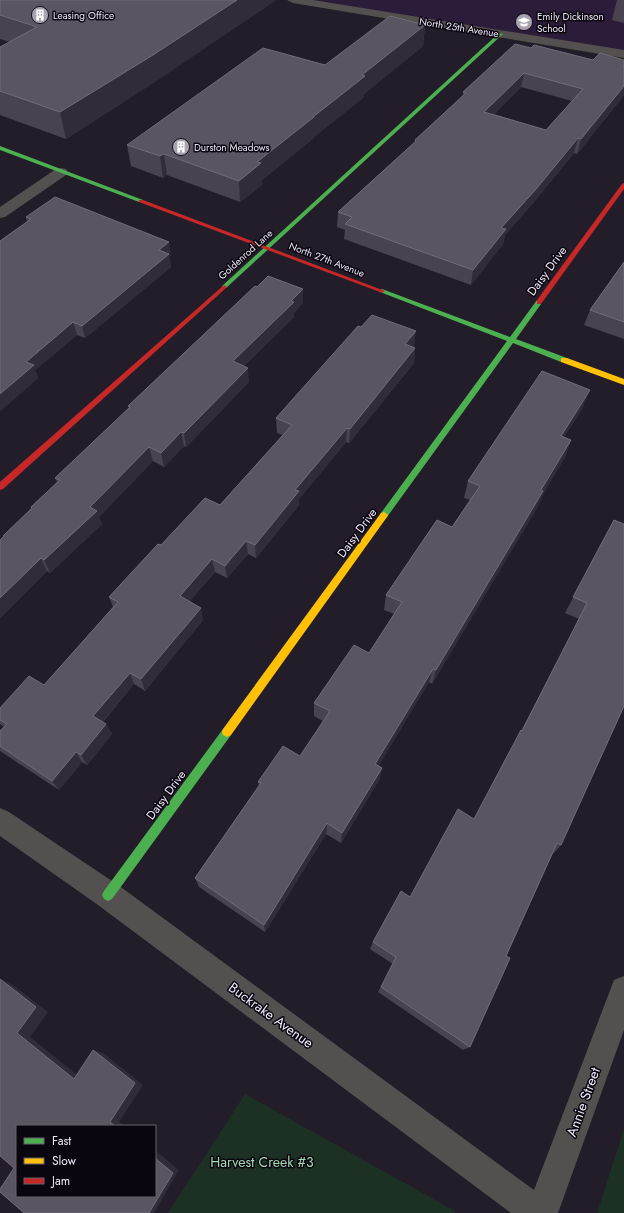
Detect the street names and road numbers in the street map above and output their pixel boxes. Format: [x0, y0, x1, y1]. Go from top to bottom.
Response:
street label: North 25th Avenue [418, 14, 500, 41]
street label: Goldenrod Lane [215, 226, 276, 283]
street label: North 27th Avenue [287, 238, 367, 281]
street label: Daisy Drive [523, 242, 571, 300]
street label: Daisy Drive [333, 504, 381, 562]
street label: Daisy Drive [142, 766, 190, 824]
street label: Buckrake Avenue [224, 977, 318, 1053]
street label: Annie Street [561, 1064, 605, 1139]

